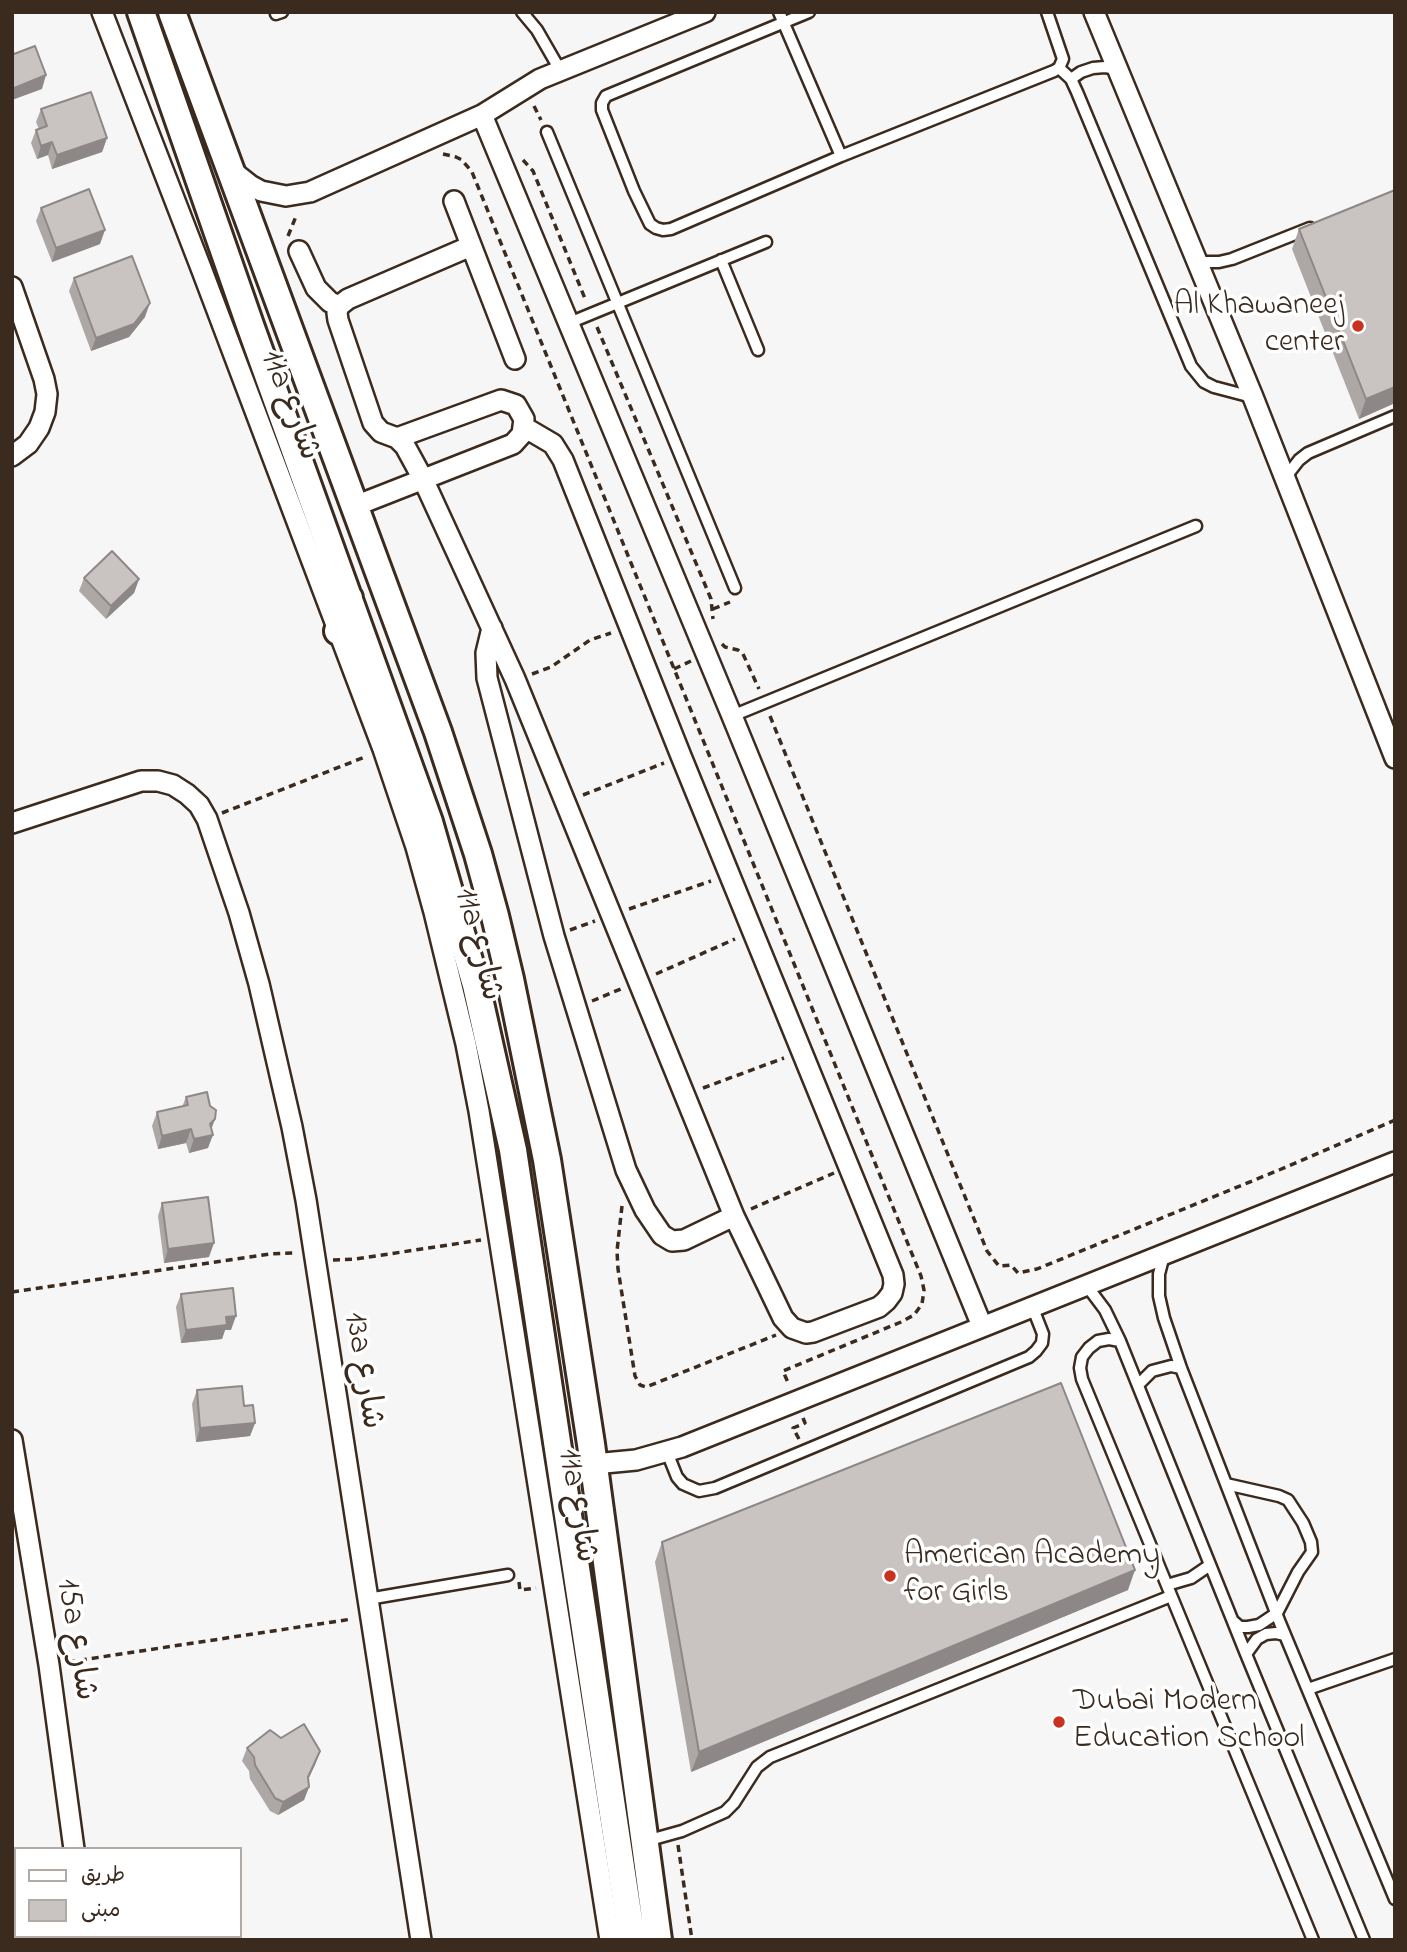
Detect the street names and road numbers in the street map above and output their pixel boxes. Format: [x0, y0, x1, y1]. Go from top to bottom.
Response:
street label: 11a شارع [249, 345, 327, 467]
street label: 11a شارع [443, 885, 509, 1005]
street label: 13a شارع [333, 1310, 389, 1432]
street label: 11a شارع [547, 1446, 603, 1566]
street label: 15a شارع [45, 1576, 103, 1704]

